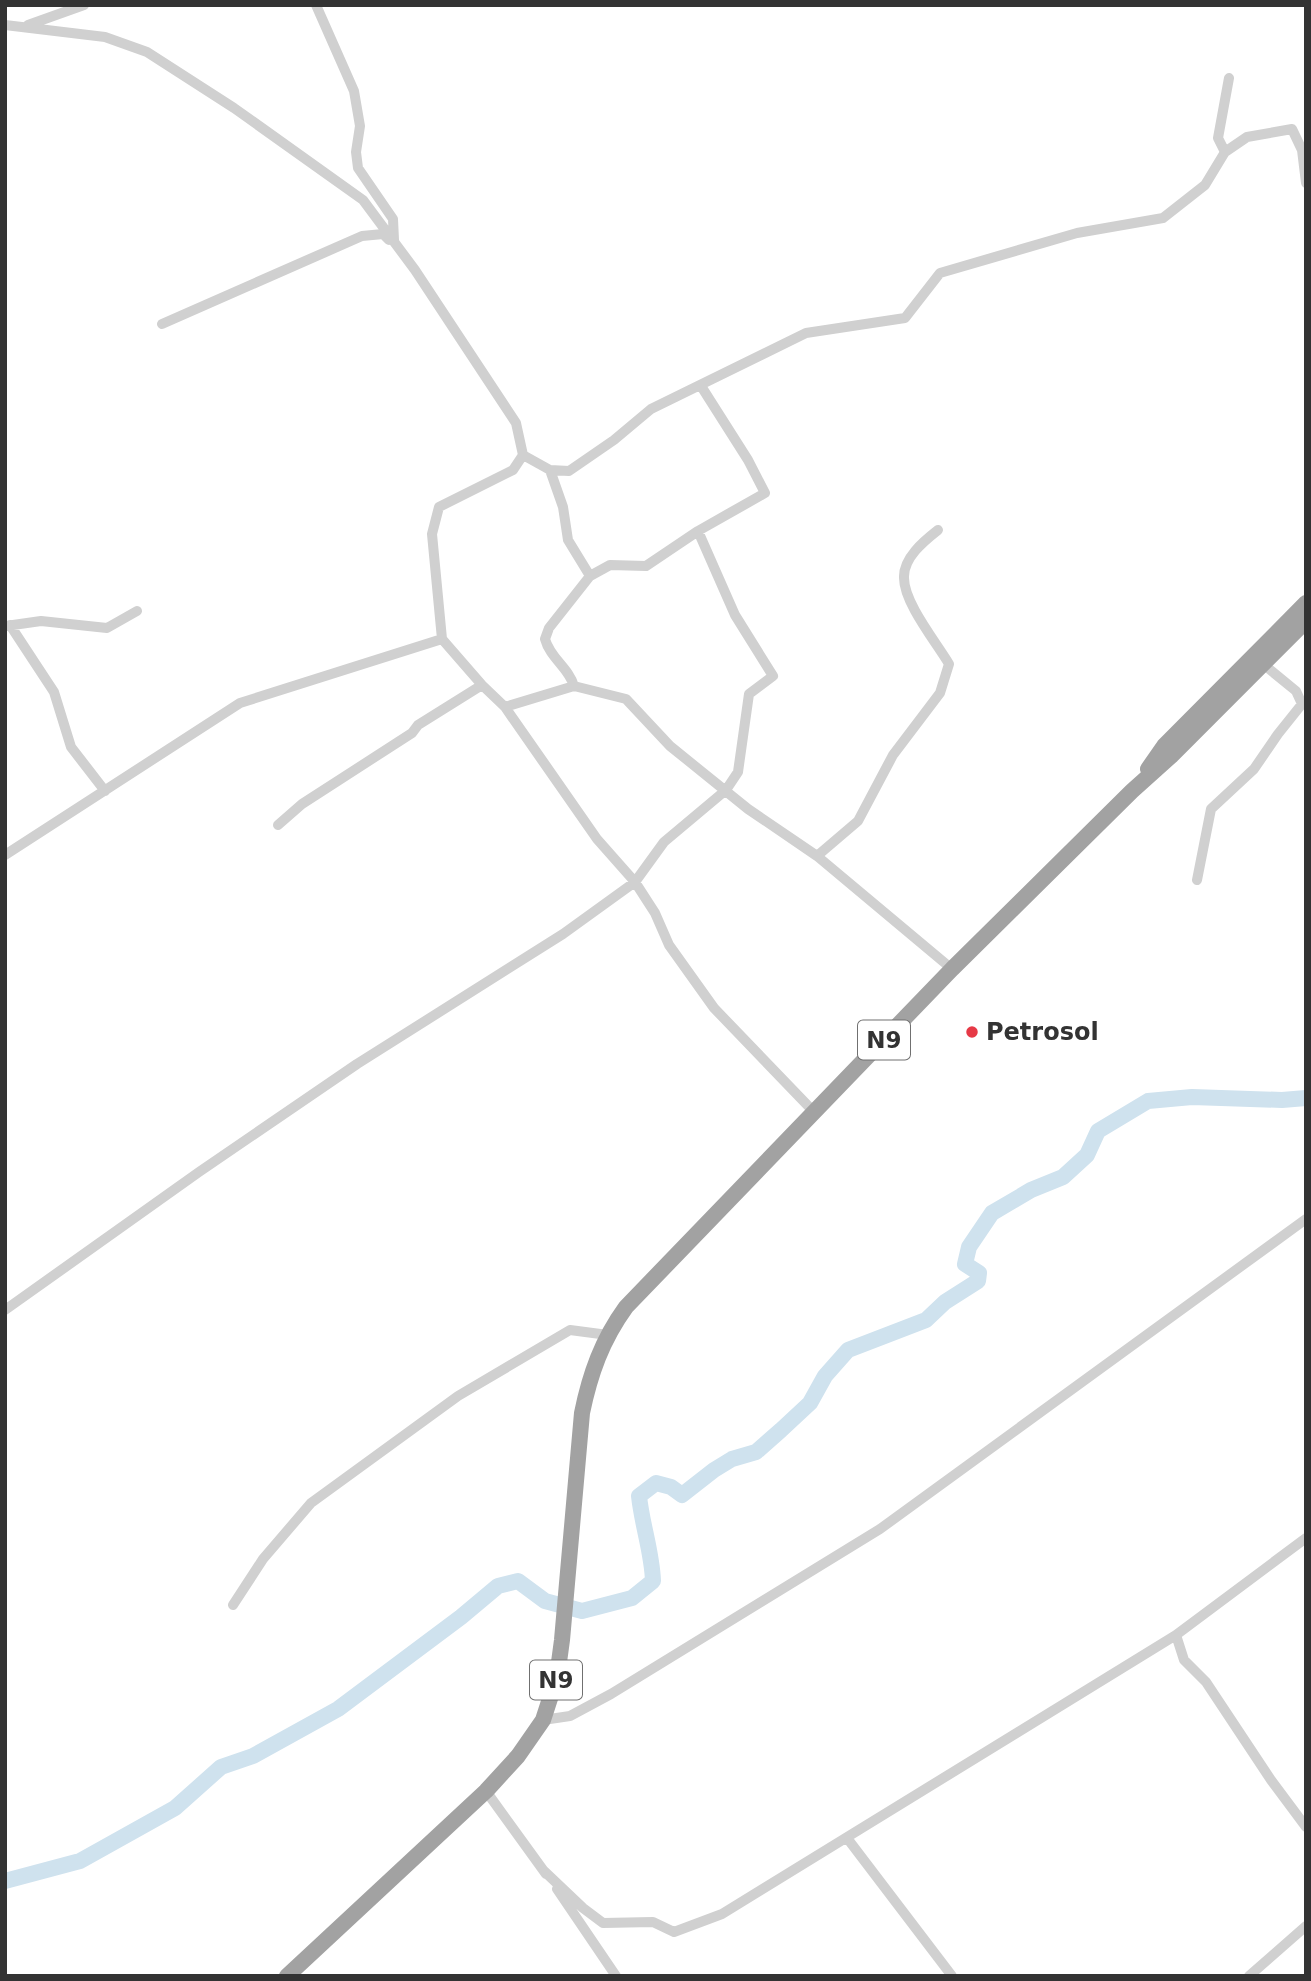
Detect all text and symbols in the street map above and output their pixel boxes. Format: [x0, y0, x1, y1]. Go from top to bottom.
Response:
place label: Petrosol [986, 1018, 1099, 1046]
road number: N9 [858, 1021, 910, 1060]
marker: Petrosol [964, 1024, 980, 1040]
road number: N9 [530, 1660, 582, 1700]

